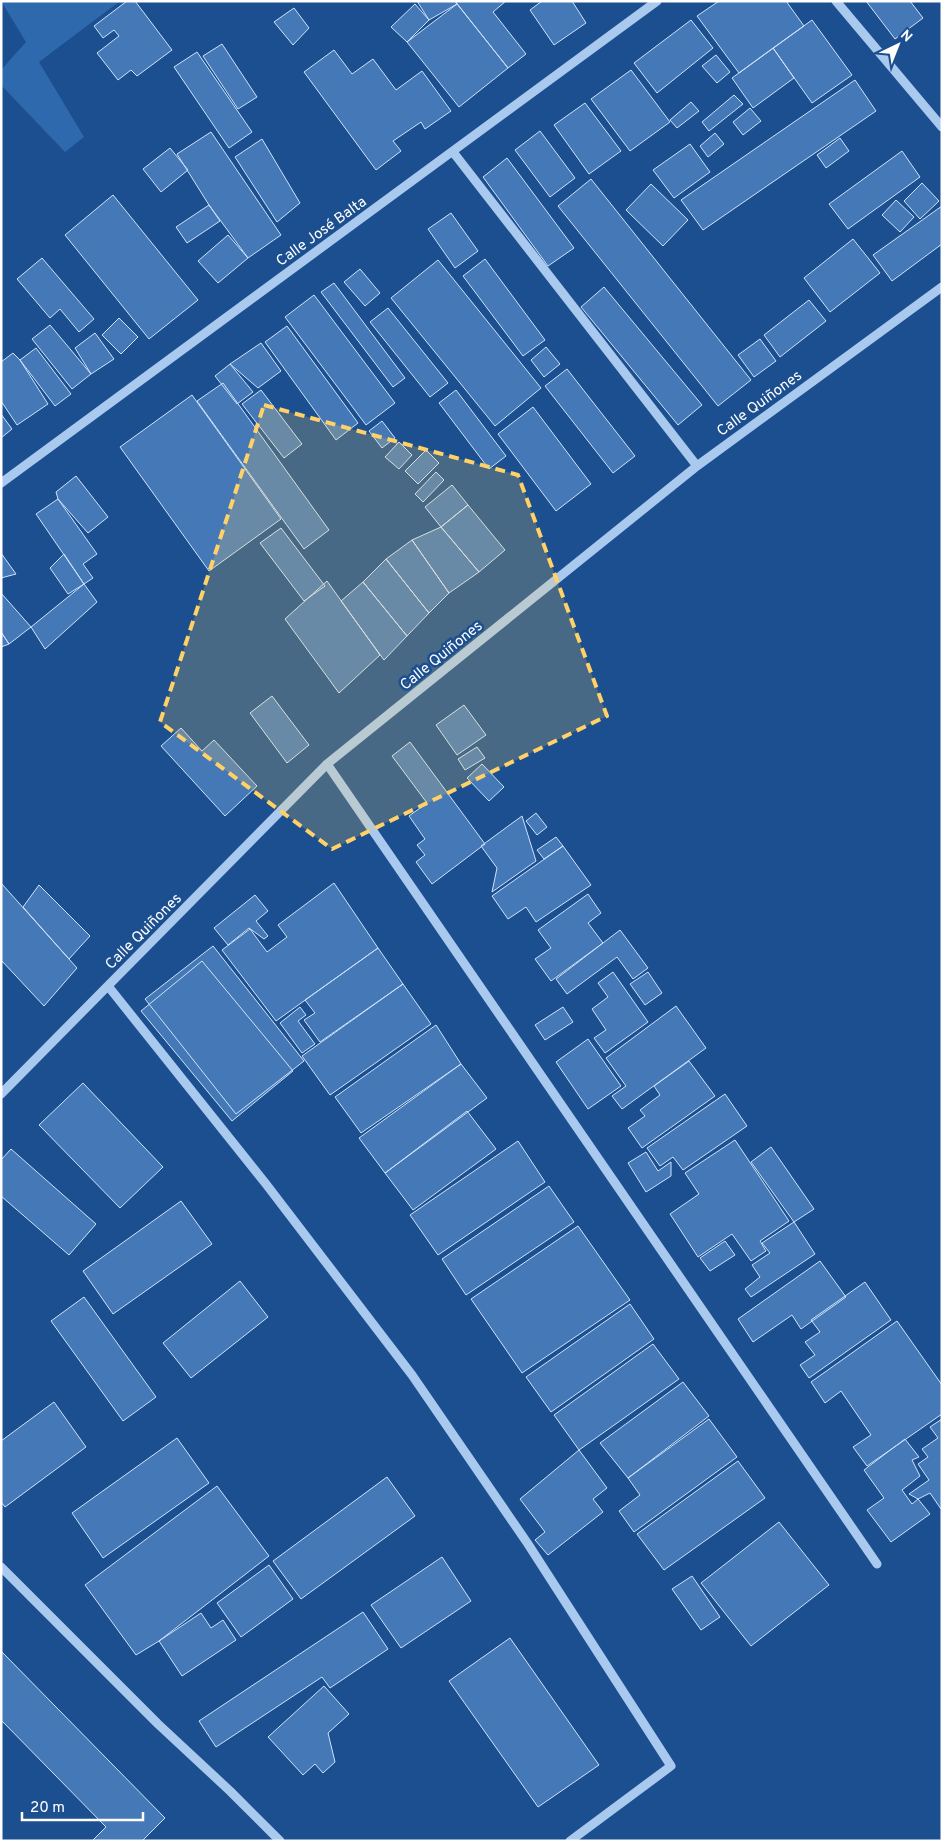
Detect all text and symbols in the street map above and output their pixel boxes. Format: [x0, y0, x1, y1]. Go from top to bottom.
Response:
north arrow [873, 20, 923, 70]
text: N [896, 27, 915, 46]
street label: Calle José Balta [273, 193, 371, 271]
street label: Calle Quiñones [714, 367, 806, 441]
street label: Calle Quiñones [397, 617, 487, 695]
street label: Calle Quiñones [102, 890, 186, 974]
scale bar [22, 1790, 144, 1822]
text: 20 m [30, 1799, 65, 1818]

